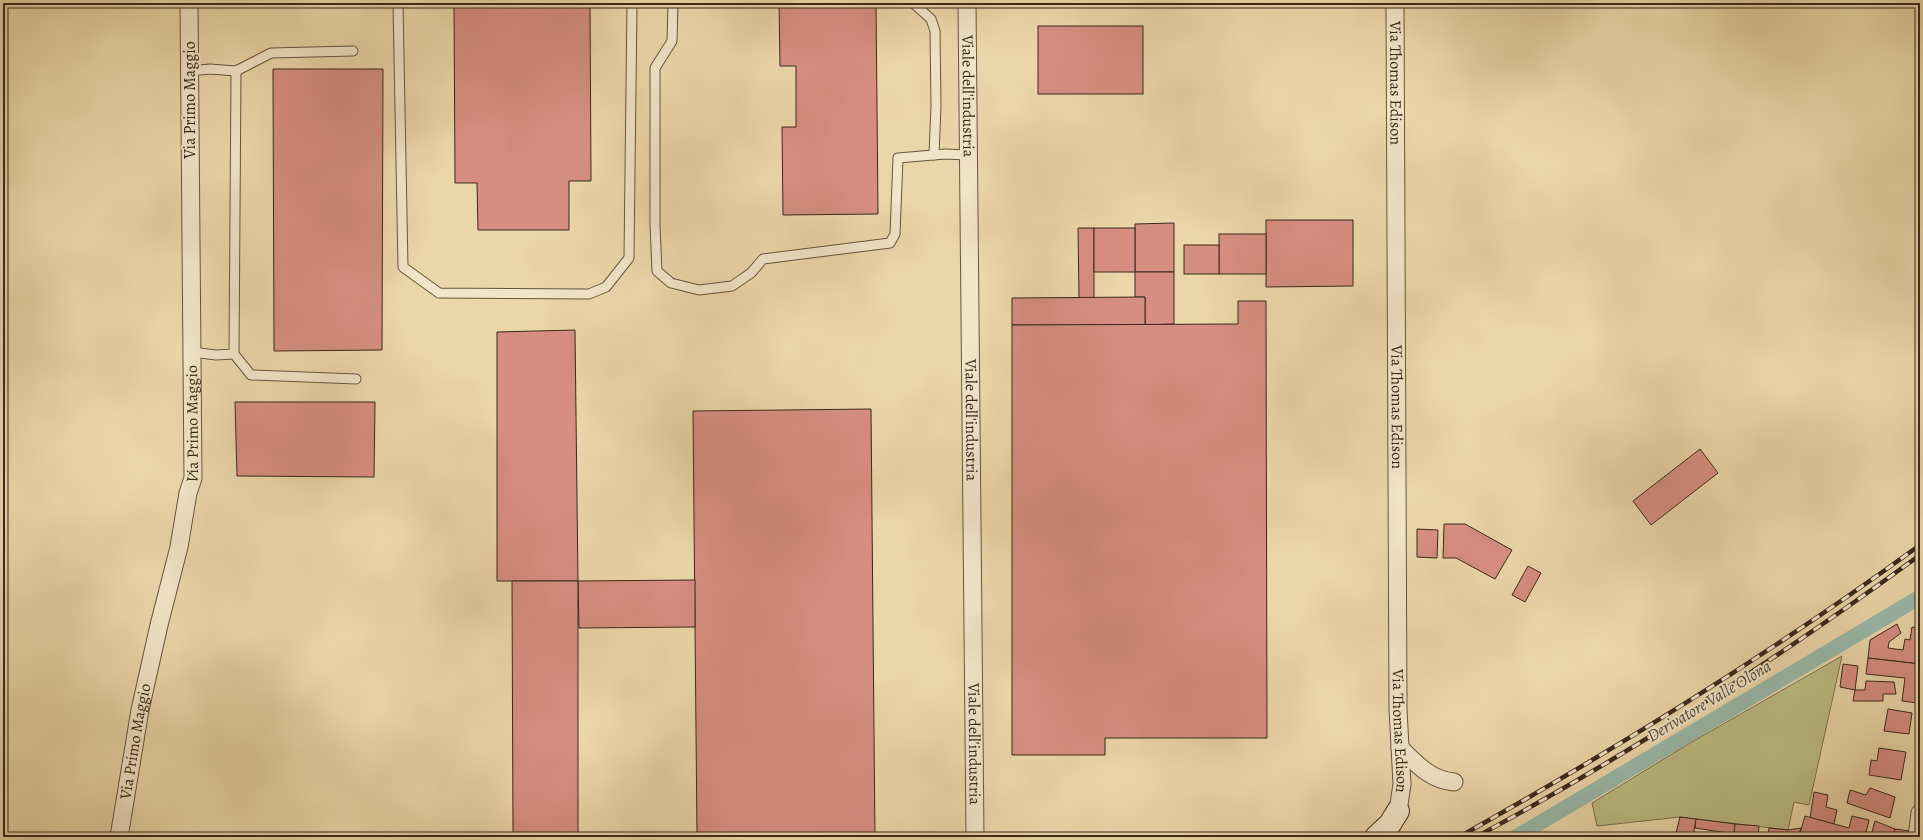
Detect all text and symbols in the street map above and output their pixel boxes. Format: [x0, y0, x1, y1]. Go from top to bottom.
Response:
street label: Via Thomas Edison [1384, 20, 1407, 145]
street label: Viale dell'industria [956, 34, 979, 158]
street label: Via Primo Maggio [179, 41, 201, 160]
street label: Via Thomas Edison [1385, 344, 1408, 469]
street label: Viale dell'industria [959, 358, 983, 482]
street label: Via Primo Maggio [181, 365, 205, 487]
water label: Derivatore Valle Olona [1642, 655, 1776, 747]
street label: Via Thomas Edison [1387, 668, 1413, 795]
street label: Via Primo Maggio [114, 681, 157, 802]
street label: Viale dell'industria [963, 682, 986, 806]

